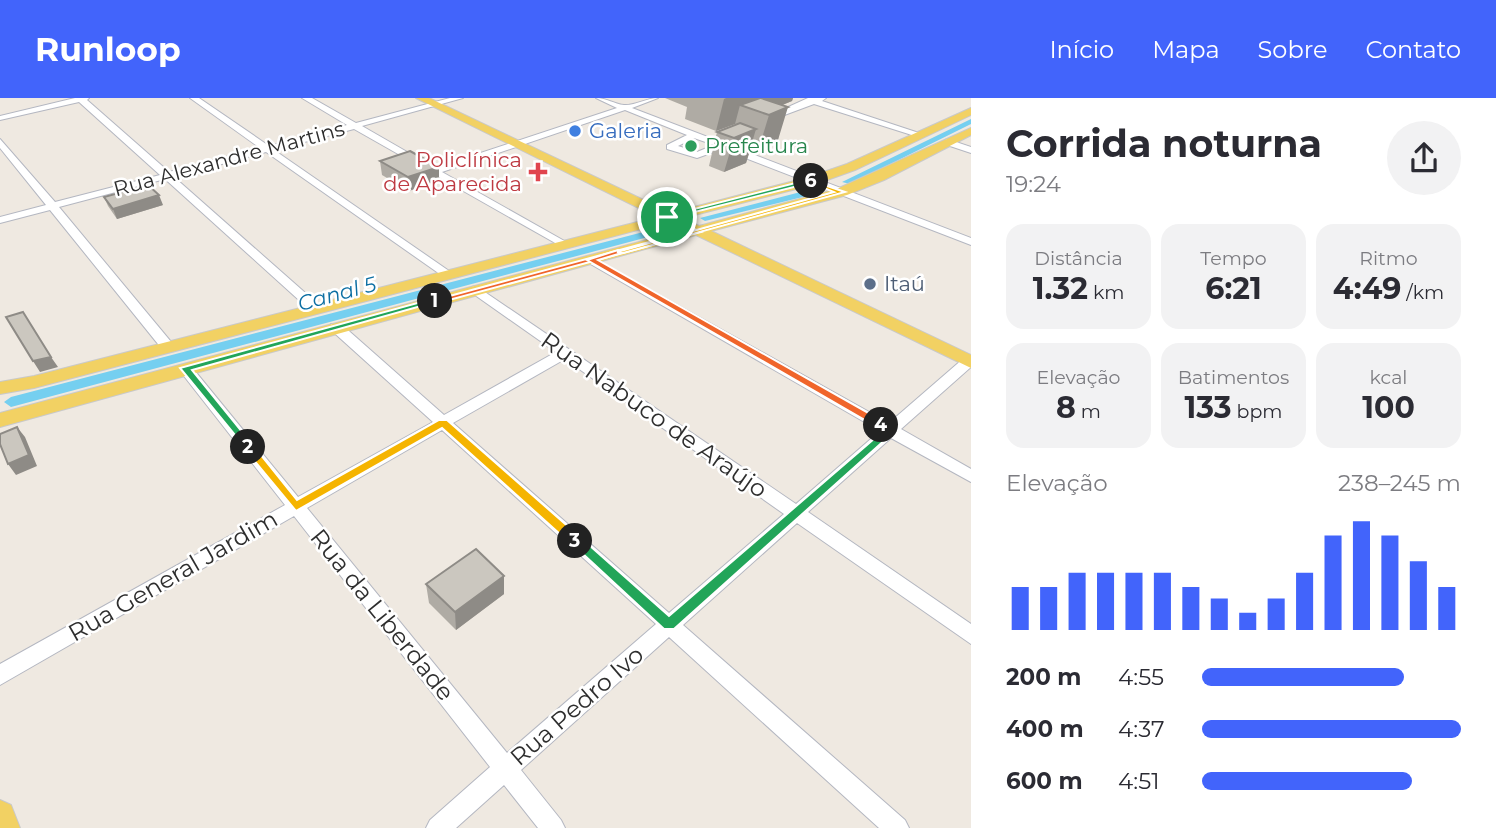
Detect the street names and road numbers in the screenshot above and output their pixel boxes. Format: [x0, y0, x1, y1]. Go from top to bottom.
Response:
street label: Rua Alexandre Martins [111, 116, 347, 201]
street label: Rua Nabuco de Araújo [536, 325, 773, 504]
street label: Rua General Jardim [63, 504, 283, 647]
street label: Rua da Liberdade [304, 523, 461, 706]
street label: Rua Pedro Ivo [504, 640, 649, 771]

